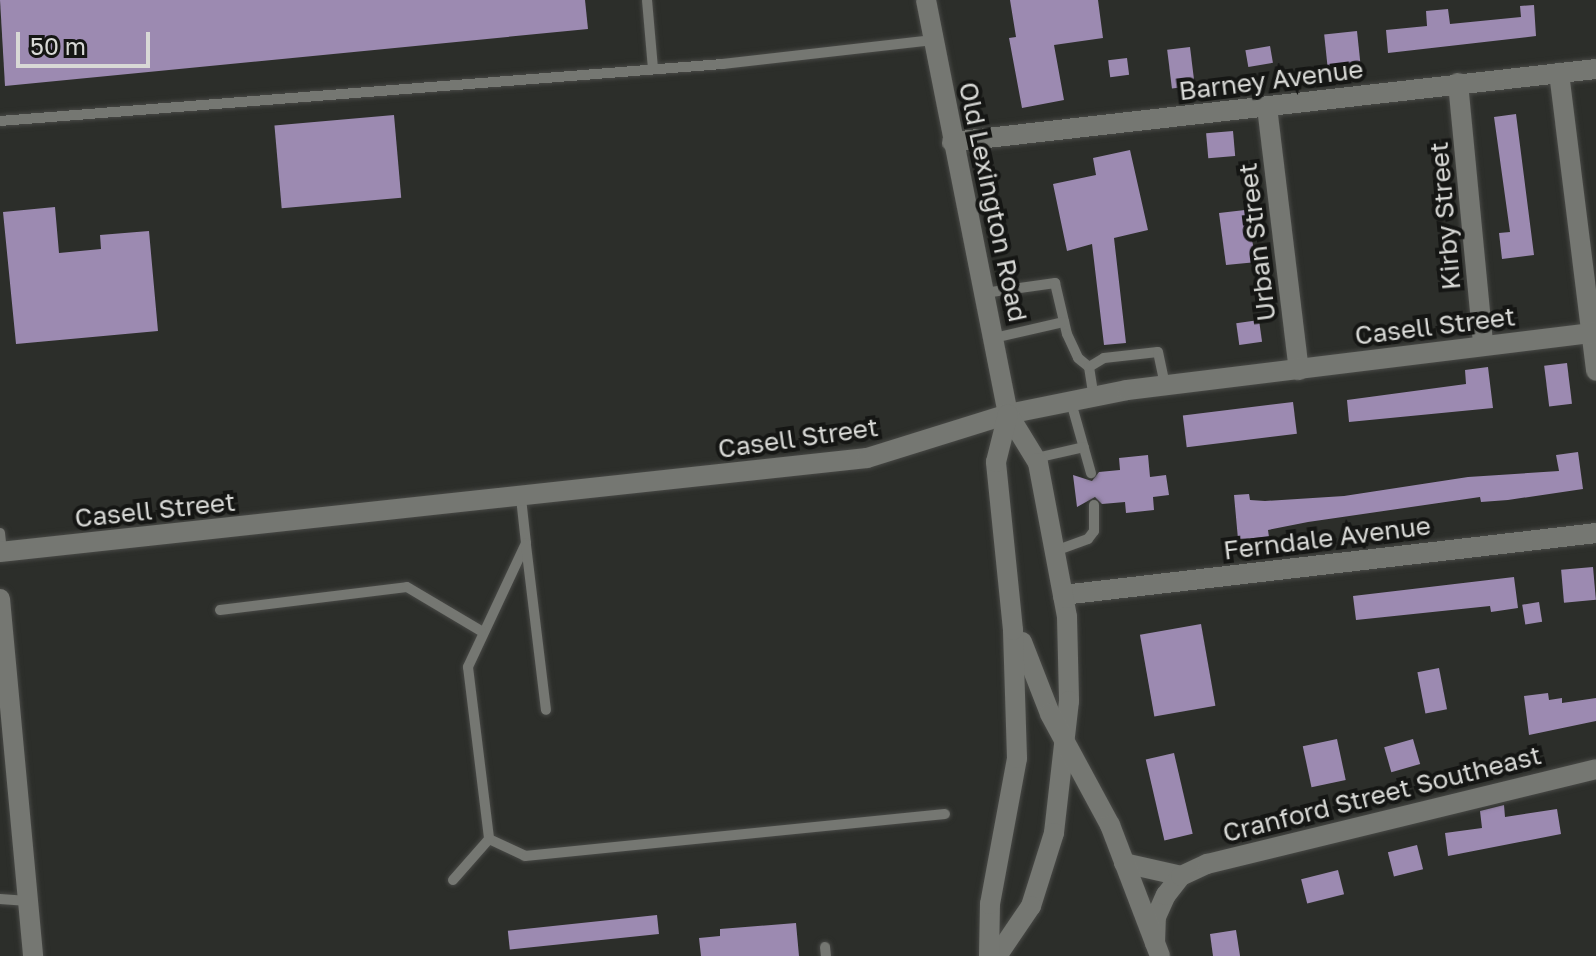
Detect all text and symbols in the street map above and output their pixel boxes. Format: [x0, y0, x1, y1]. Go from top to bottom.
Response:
scale bar [20, 16, 154, 66]
text: 50 m [30, 31, 86, 60]
street label: Barney Avenue [1177, 53, 1365, 107]
street label: Old Lexington Road [952, 79, 1034, 325]
street label: Kirby Street [1423, 141, 1467, 291]
street label: Urban Street [1232, 161, 1282, 323]
street label: Casell Street [1353, 301, 1517, 351]
street label: Casell Street [716, 411, 880, 465]
street label: Casell Street [73, 486, 237, 534]
street label: Ferndale Avenue [1222, 510, 1432, 566]
street label: Cranford Street Southeast [1219, 739, 1545, 849]

